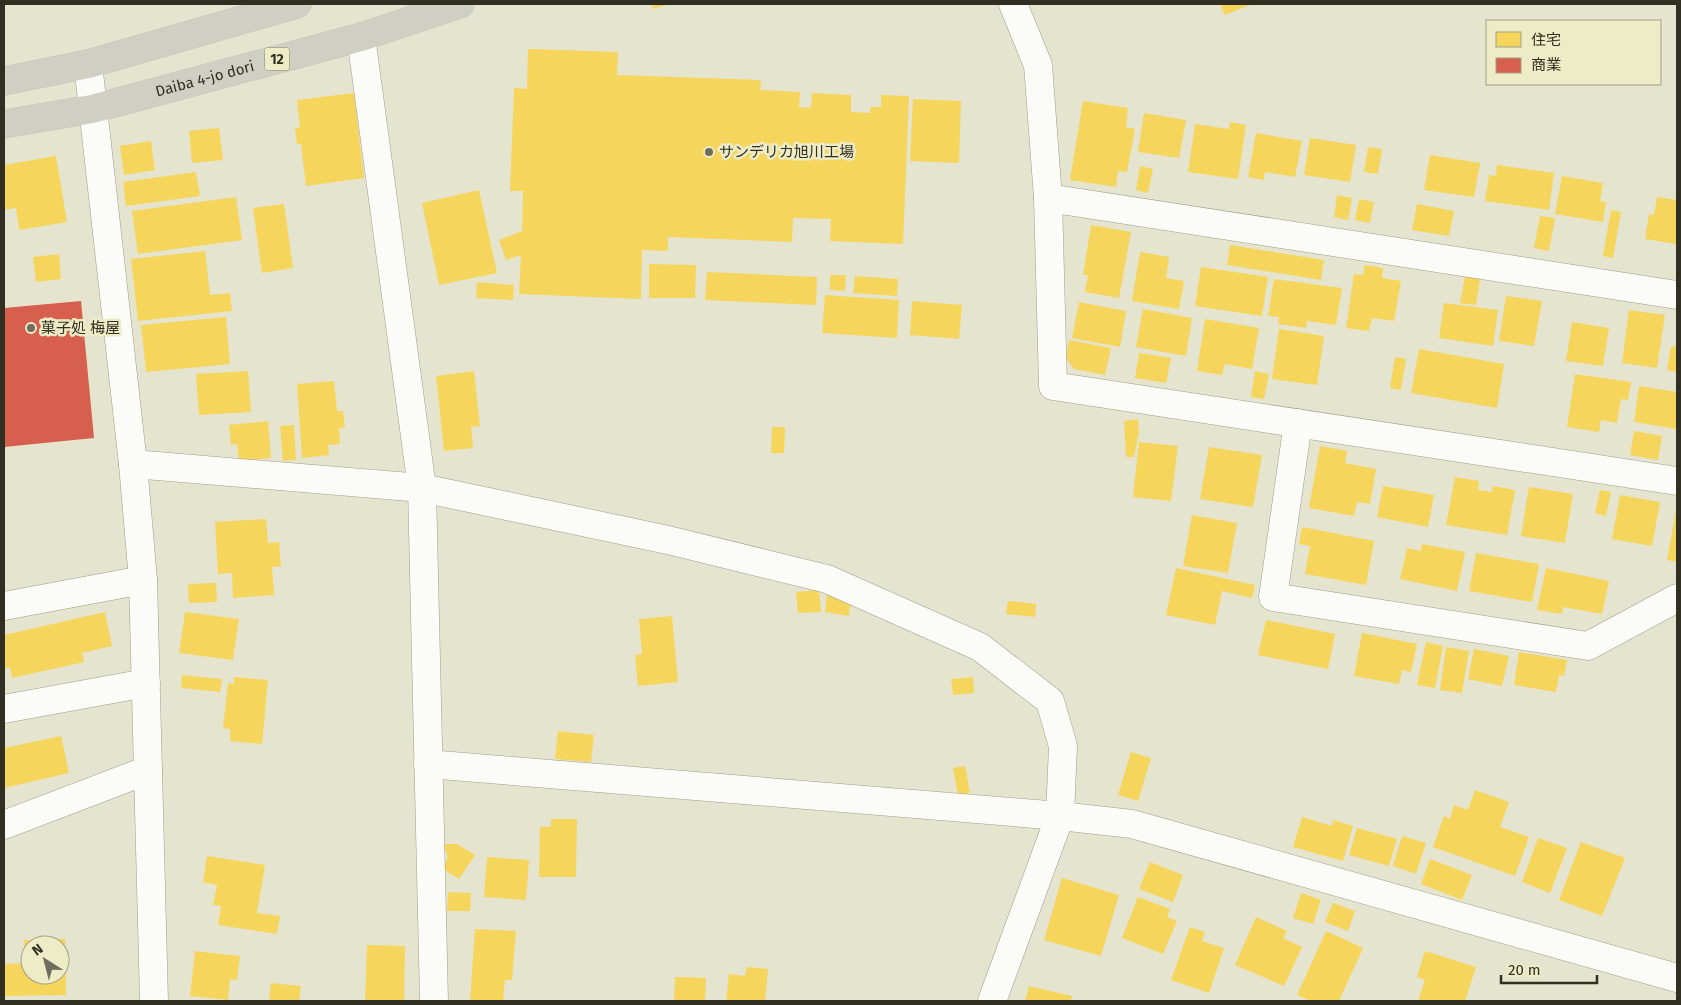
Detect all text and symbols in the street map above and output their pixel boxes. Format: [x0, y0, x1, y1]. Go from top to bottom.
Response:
legend [1486, 20, 1661, 85]
text: 住宅 [1531, 31, 1561, 49]
road number: 12 [264, 48, 290, 70]
text: 商業 [1531, 56, 1561, 74]
street label: Daiba 4-jo dori [153, 57, 256, 101]
place label: サンデリカ旭川工場 [719, 143, 854, 161]
marker: サンデリカ旭川工場 [703, 146, 715, 158]
place label: 菓子処 梅屋 [41, 319, 120, 337]
marker: 菓子処 梅屋 [25, 322, 37, 334]
north arrow [20, 935, 70, 985]
text: N [29, 940, 46, 959]
scale bar [1501, 952, 1597, 984]
text: 20 m [1508, 961, 1541, 979]

